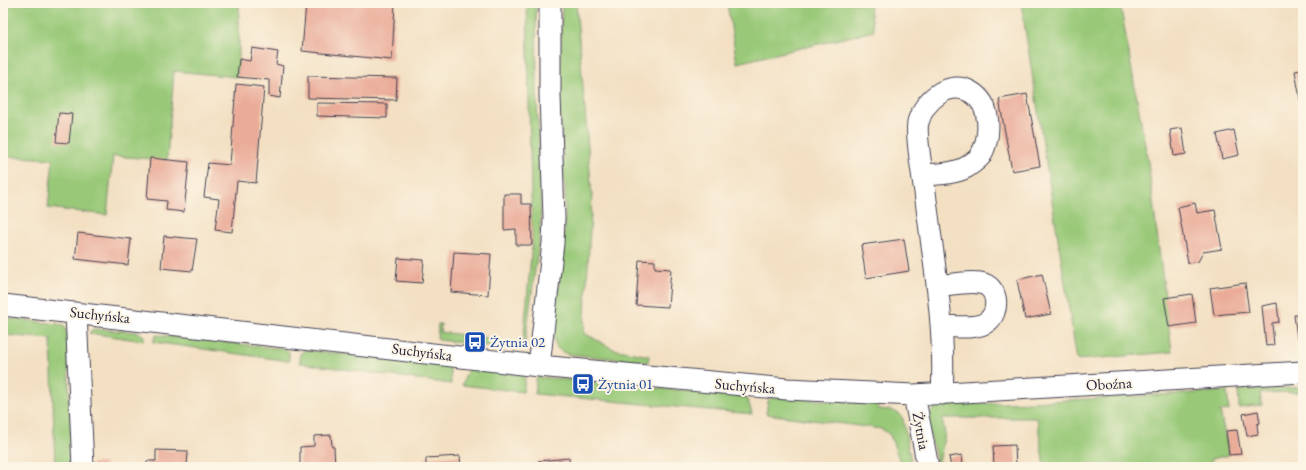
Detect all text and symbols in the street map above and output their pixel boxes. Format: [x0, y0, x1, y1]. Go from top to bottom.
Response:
street label: Suchyńska [69, 302, 131, 327]
bus stop icon: Żytnia 02 [462, 329, 488, 355]
place label: Żytnia 02 [490, 332, 546, 351]
street label: Suchyńska [391, 338, 453, 365]
bus stop icon: Żytnia 01 [570, 371, 596, 397]
street label: Suchyńska [714, 373, 776, 398]
street label: Oboźna [1086, 373, 1132, 394]
place label: Żytnia 01 [598, 374, 653, 393]
street label: Żytnia [909, 410, 934, 451]

